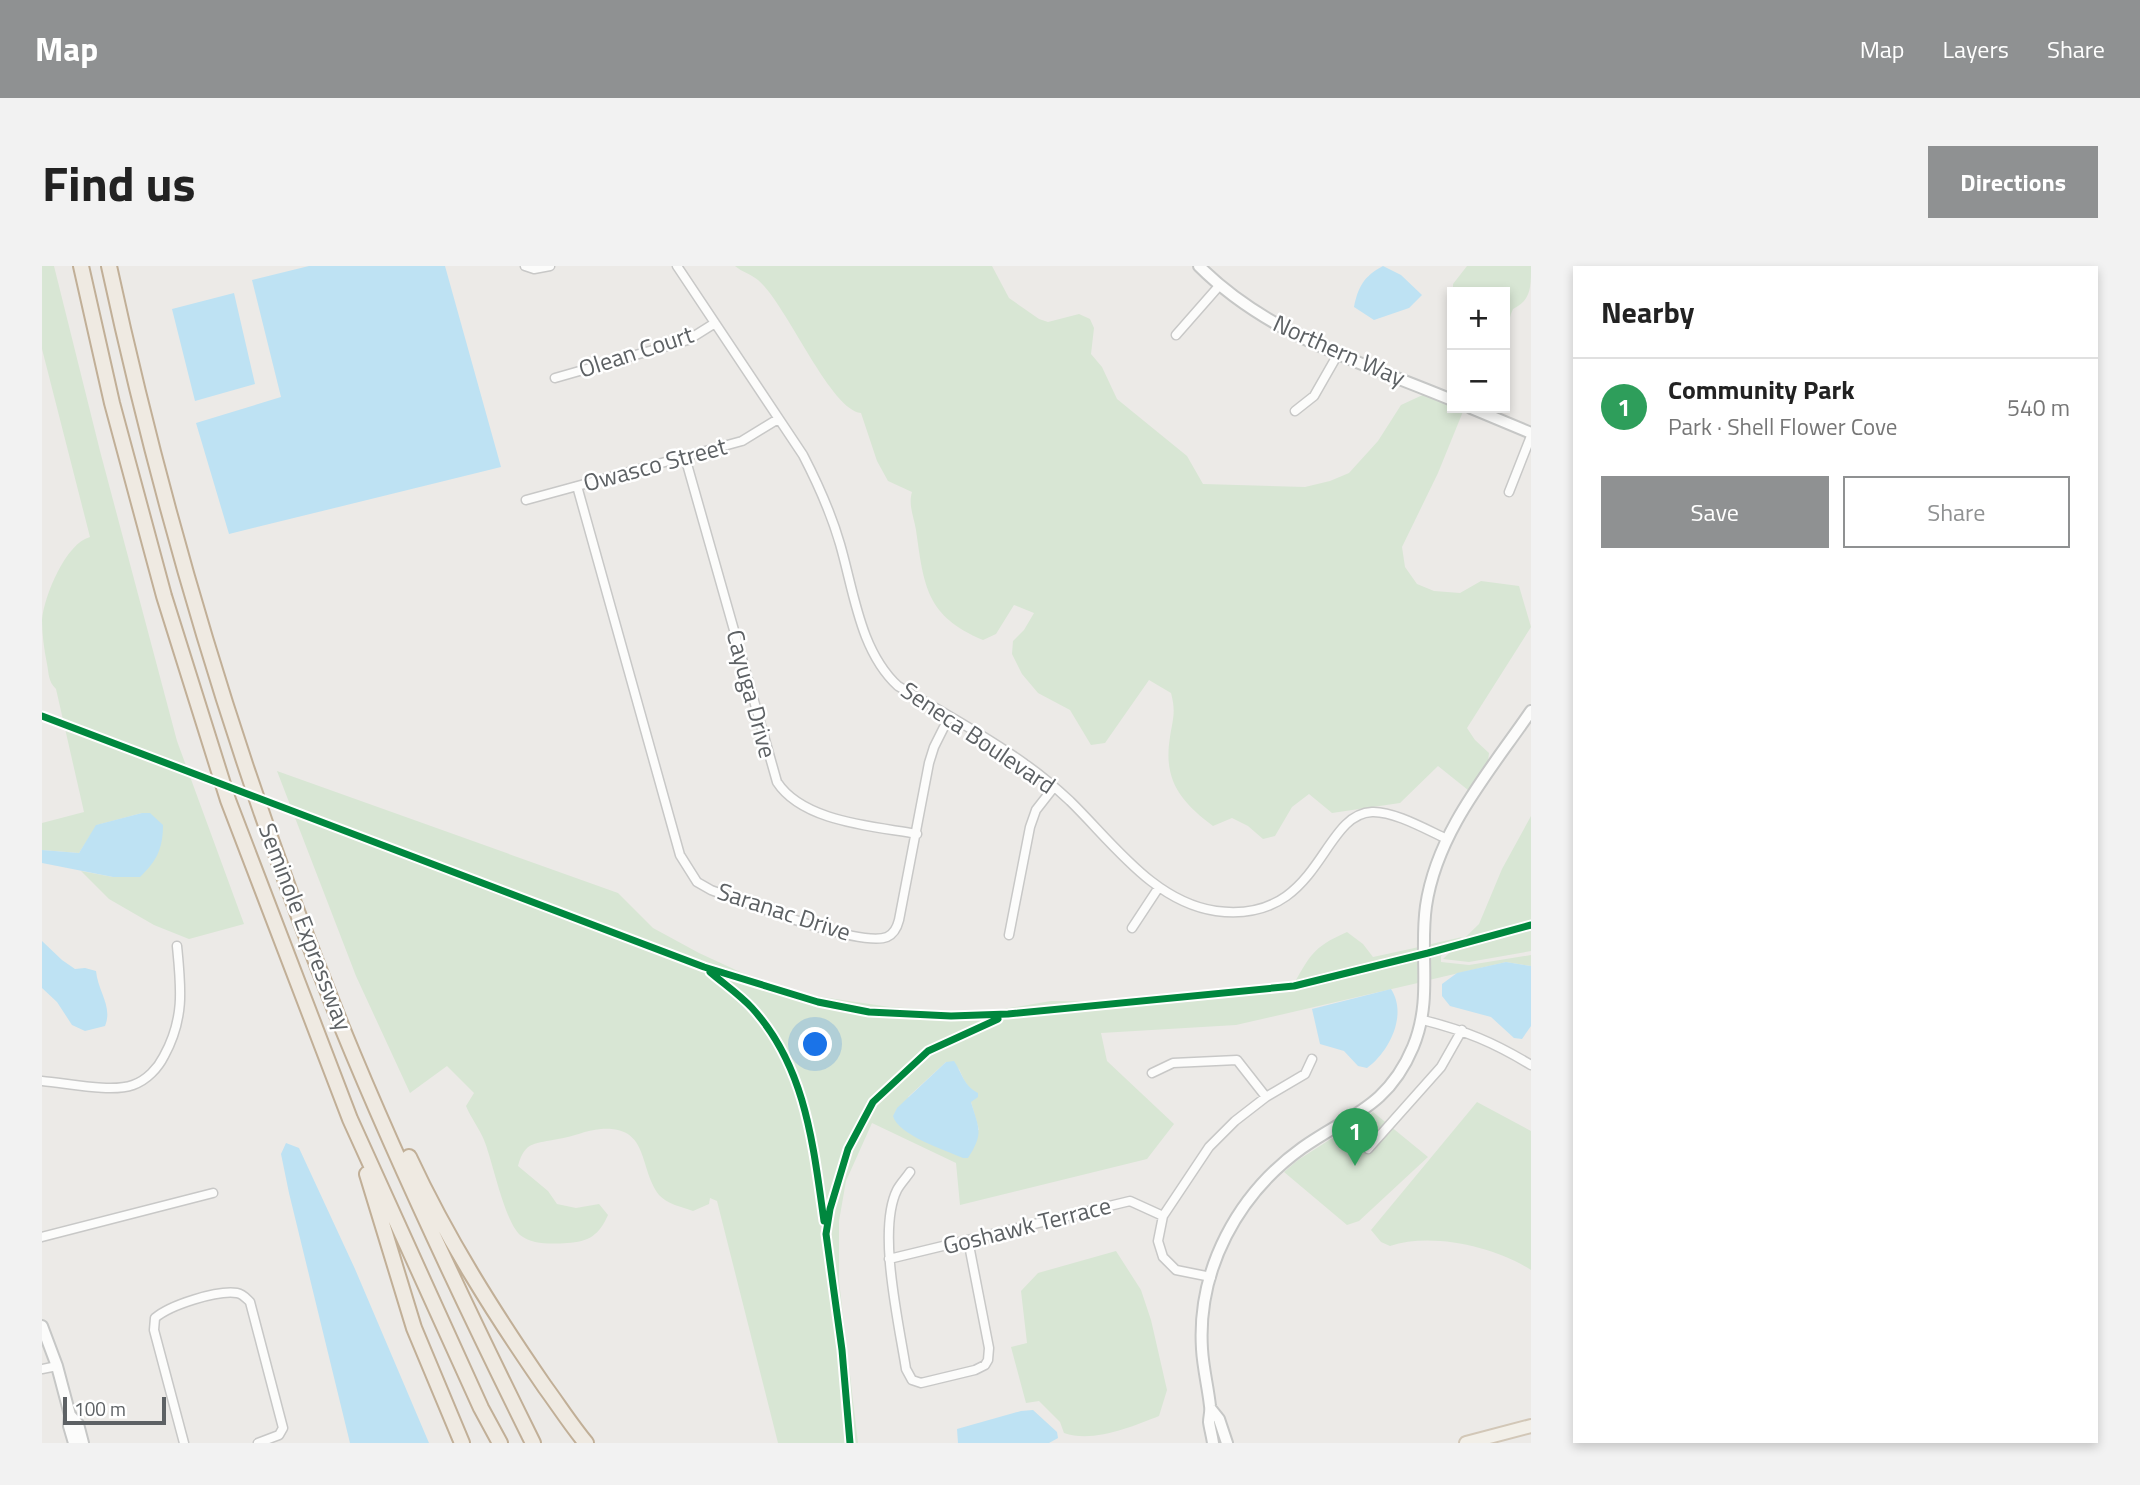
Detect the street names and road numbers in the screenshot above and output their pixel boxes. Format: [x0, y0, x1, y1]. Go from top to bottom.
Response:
street label: Northern Way [1268, 305, 1412, 395]
street label: Olean Court [574, 315, 698, 387]
street label: Owasco Street [579, 427, 731, 500]
street label: Cayuga Drive [718, 626, 786, 762]
street label: Seneca Boulevard [894, 672, 1063, 802]
street label: Seminole Expressway [250, 818, 362, 1036]
street label: Saranac Drive [713, 873, 856, 950]
street label: Goshawk Terrace [939, 1187, 1115, 1263]

